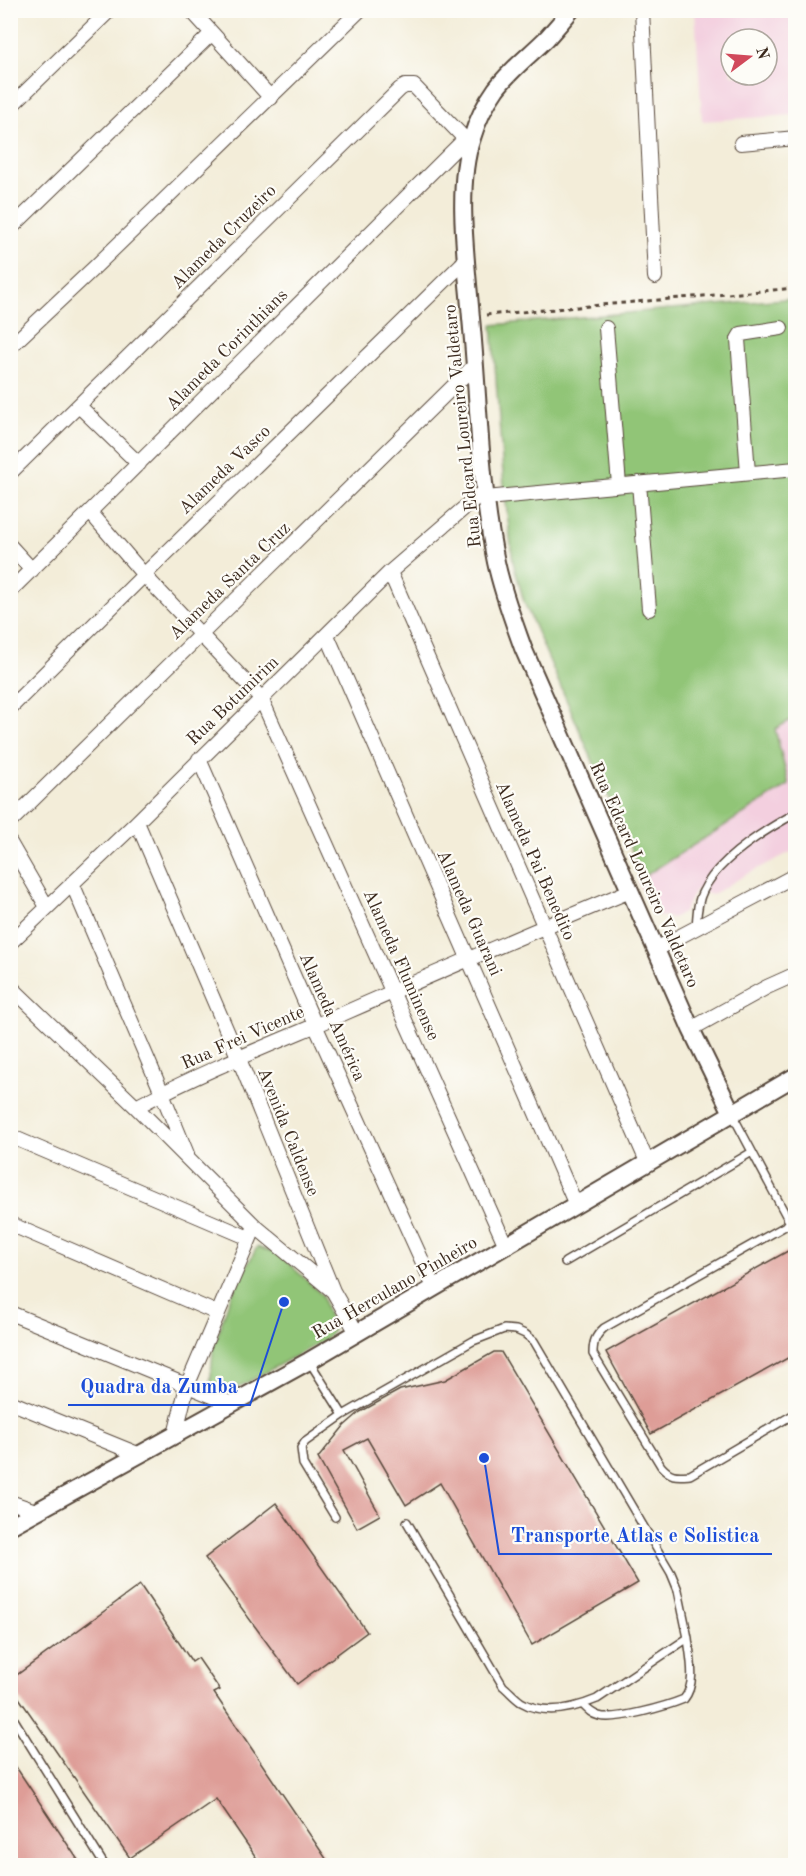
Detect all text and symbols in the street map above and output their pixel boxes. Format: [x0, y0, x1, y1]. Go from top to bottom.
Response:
north arrow [719, 27, 779, 87]
text: N [752, 45, 771, 62]
street label: Alameda Cruzeiro [168, 181, 280, 293]
street label: Alameda Corinthians [163, 286, 291, 414]
street label: Rua Edcard Loureiro Valdetaro [441, 303, 485, 549]
street label: Alameda Vasco [176, 422, 274, 518]
street label: Alameda Santa Cruz [166, 519, 294, 643]
street label: Rua Botumirim [184, 653, 282, 749]
street label: Rua Edcard Loureiro Valdetaro [586, 760, 702, 990]
street label: Alameda Pai Benedito [492, 779, 578, 943]
street label: Alameda Guarani [433, 847, 505, 979]
street label: Alameda Fluminense [360, 887, 442, 1043]
street label: Alameda América [296, 950, 368, 1084]
street label: Rua Frei Vicente [179, 1003, 307, 1073]
street label: Avenida Caldense [254, 1065, 322, 1199]
street label: Rua Herculano Pinheiro [309, 1233, 481, 1343]
callout: Quadra da Zumba [68, 1367, 250, 1405]
text: Quadra da Zumba [80, 1378, 238, 1398]
callout: Transporte Atlas e Solistica [499, 1516, 772, 1554]
text: Transporte Atlas e Solistica [511, 1527, 759, 1547]

